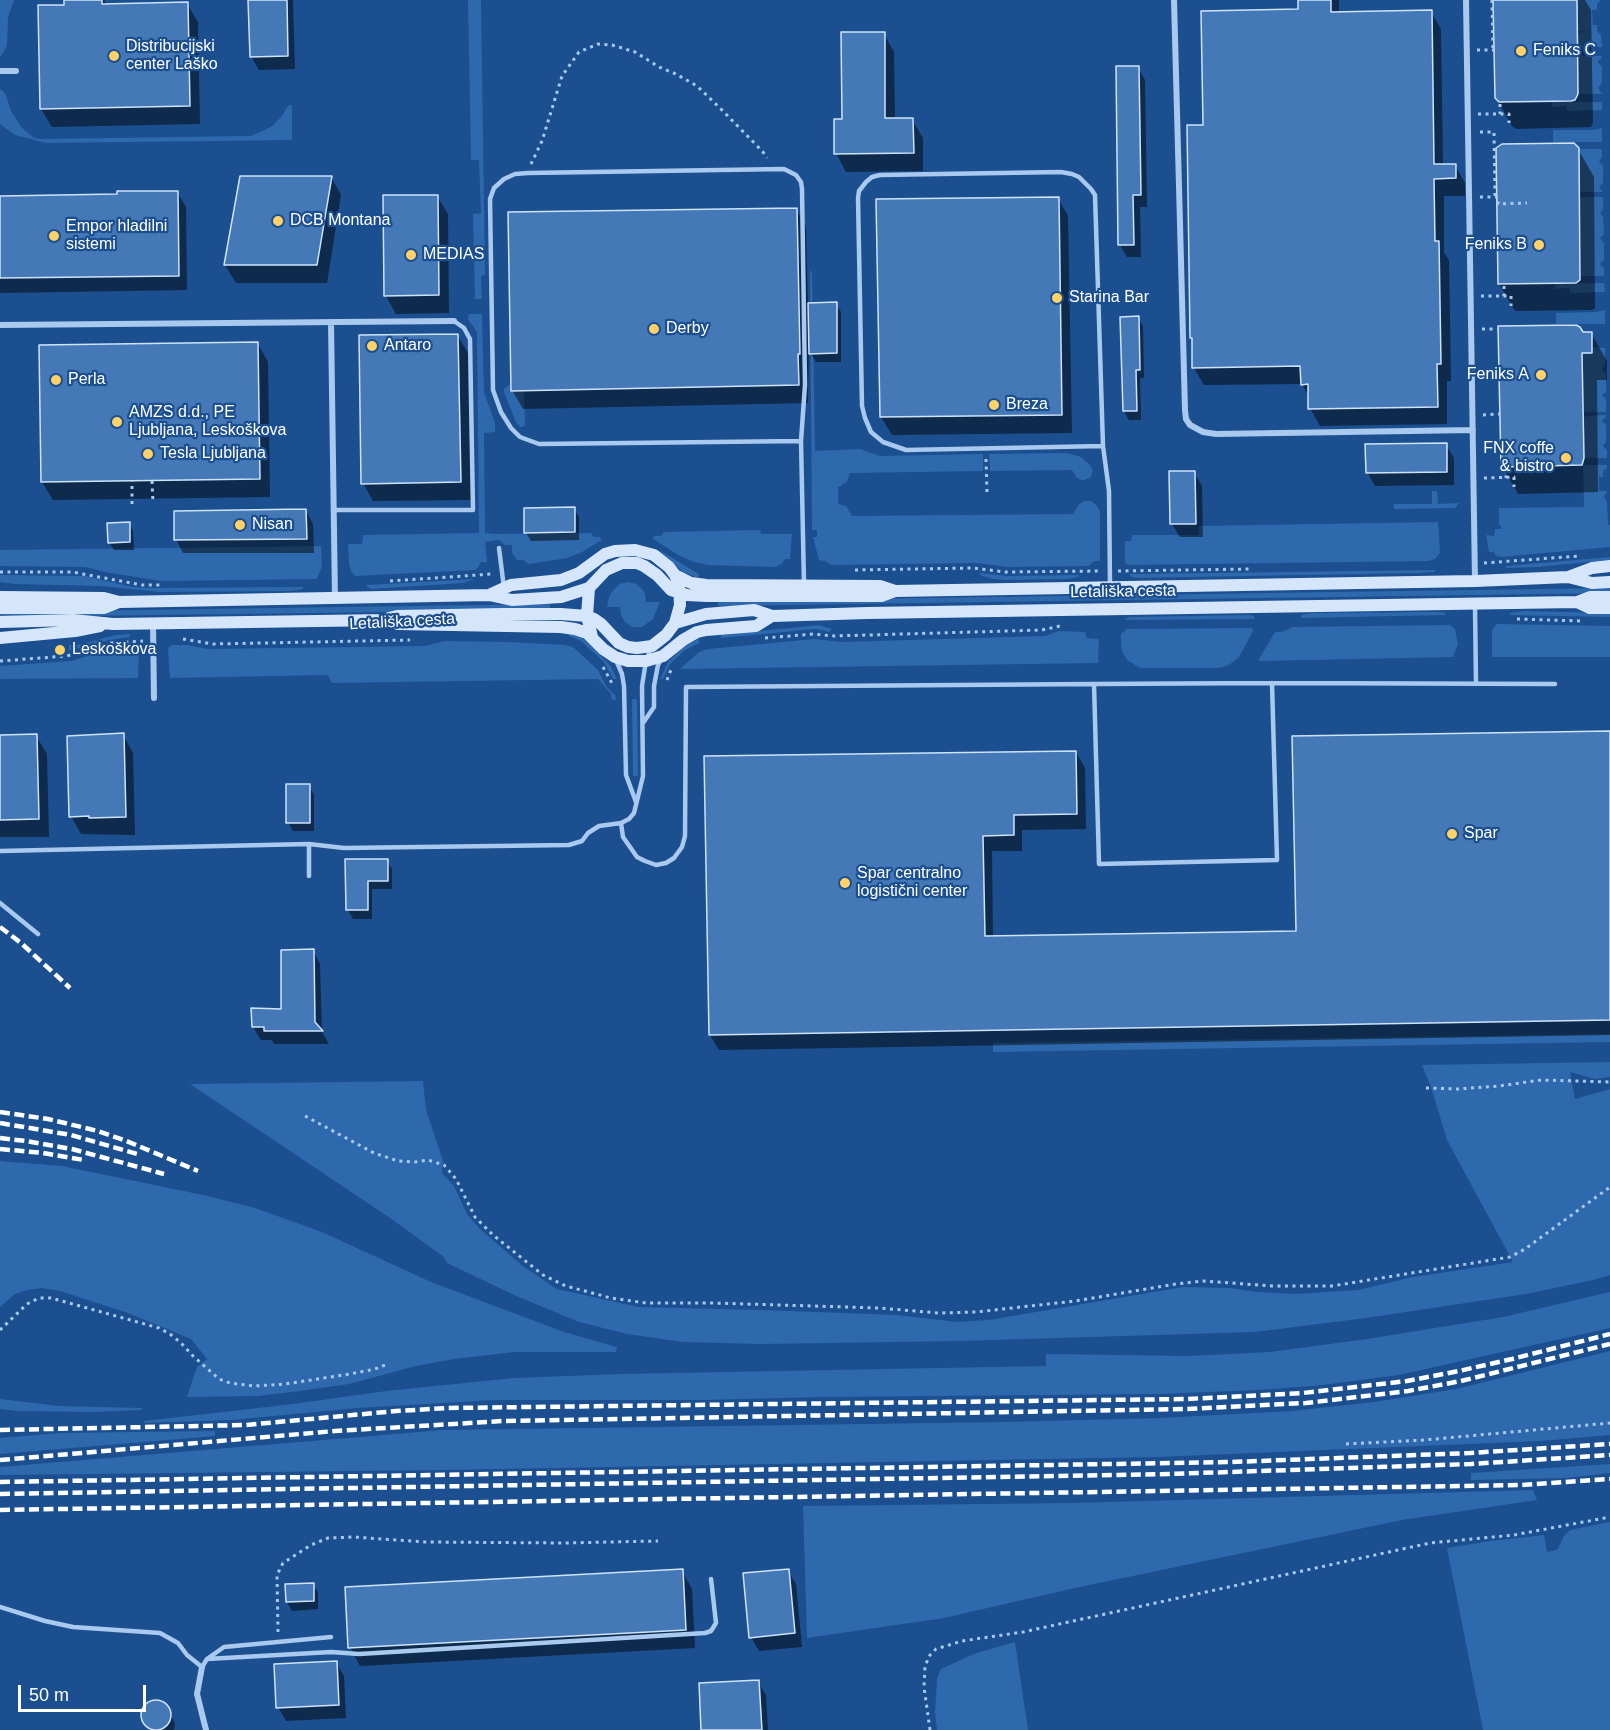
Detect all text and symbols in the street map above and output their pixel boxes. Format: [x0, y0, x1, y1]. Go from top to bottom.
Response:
place label: Distribucijski center Laško [126, 37, 218, 75]
place label: Feniks C [1533, 41, 1596, 61]
marker: Feniks C [1514, 44, 1528, 58]
marker: Distribucijski center Laško [107, 49, 121, 63]
place label: DCB Montana [290, 211, 390, 231]
marker: DCB Montana [271, 214, 285, 228]
place label: Empor hladilni sistemi [66, 217, 167, 255]
marker: Empor hladilni sistemi [47, 229, 61, 243]
place label: Feniks B [1465, 235, 1527, 255]
marker: Feniks B [1532, 238, 1546, 252]
place label: MEDIAS [423, 245, 484, 265]
marker: MEDIAS [404, 248, 418, 262]
place label: Starina Bar [1069, 288, 1149, 308]
marker: Starina Bar [1050, 291, 1064, 305]
place label: Derby [666, 319, 709, 339]
marker: Derby [647, 322, 661, 336]
place label: Antaro [384, 336, 431, 356]
marker: Antaro [365, 339, 379, 353]
place label: Feniks A [1467, 365, 1529, 385]
marker: Feniks A [1534, 368, 1548, 382]
place label: Perla [68, 370, 105, 390]
marker: Perla [49, 373, 63, 387]
place label: Breza [1006, 395, 1048, 415]
marker: Breza [987, 398, 1001, 412]
place label: AMZS d.d., PE Ljubljana, Leskoškova [129, 403, 286, 441]
marker: AMZS d.d., PE Ljubljana, Leskoškova [110, 415, 124, 429]
place label: FNX coffe & bistro [1483, 439, 1554, 477]
place label: Tesla Ljubljana [160, 444, 266, 464]
marker: Tesla Ljubljana [141, 447, 155, 461]
marker: FNX coffe & bistro [1559, 451, 1573, 465]
place label: Nisan [252, 515, 293, 535]
marker: Nisan [233, 518, 247, 532]
street label: Letališka cesta [1070, 581, 1176, 603]
street label: Letališka cesta [349, 610, 455, 634]
place label: Leskoškova [72, 640, 156, 660]
marker: Leskoškova [53, 643, 67, 657]
place label: Spar [1464, 824, 1498, 844]
marker: Spar [1445, 827, 1459, 841]
place label: Spar centralno logistični center [857, 864, 967, 902]
marker: Spar centralno logistični center [838, 876, 852, 890]
scale bar [21, 1673, 148, 1711]
text: 50 m [29, 1685, 69, 1705]

